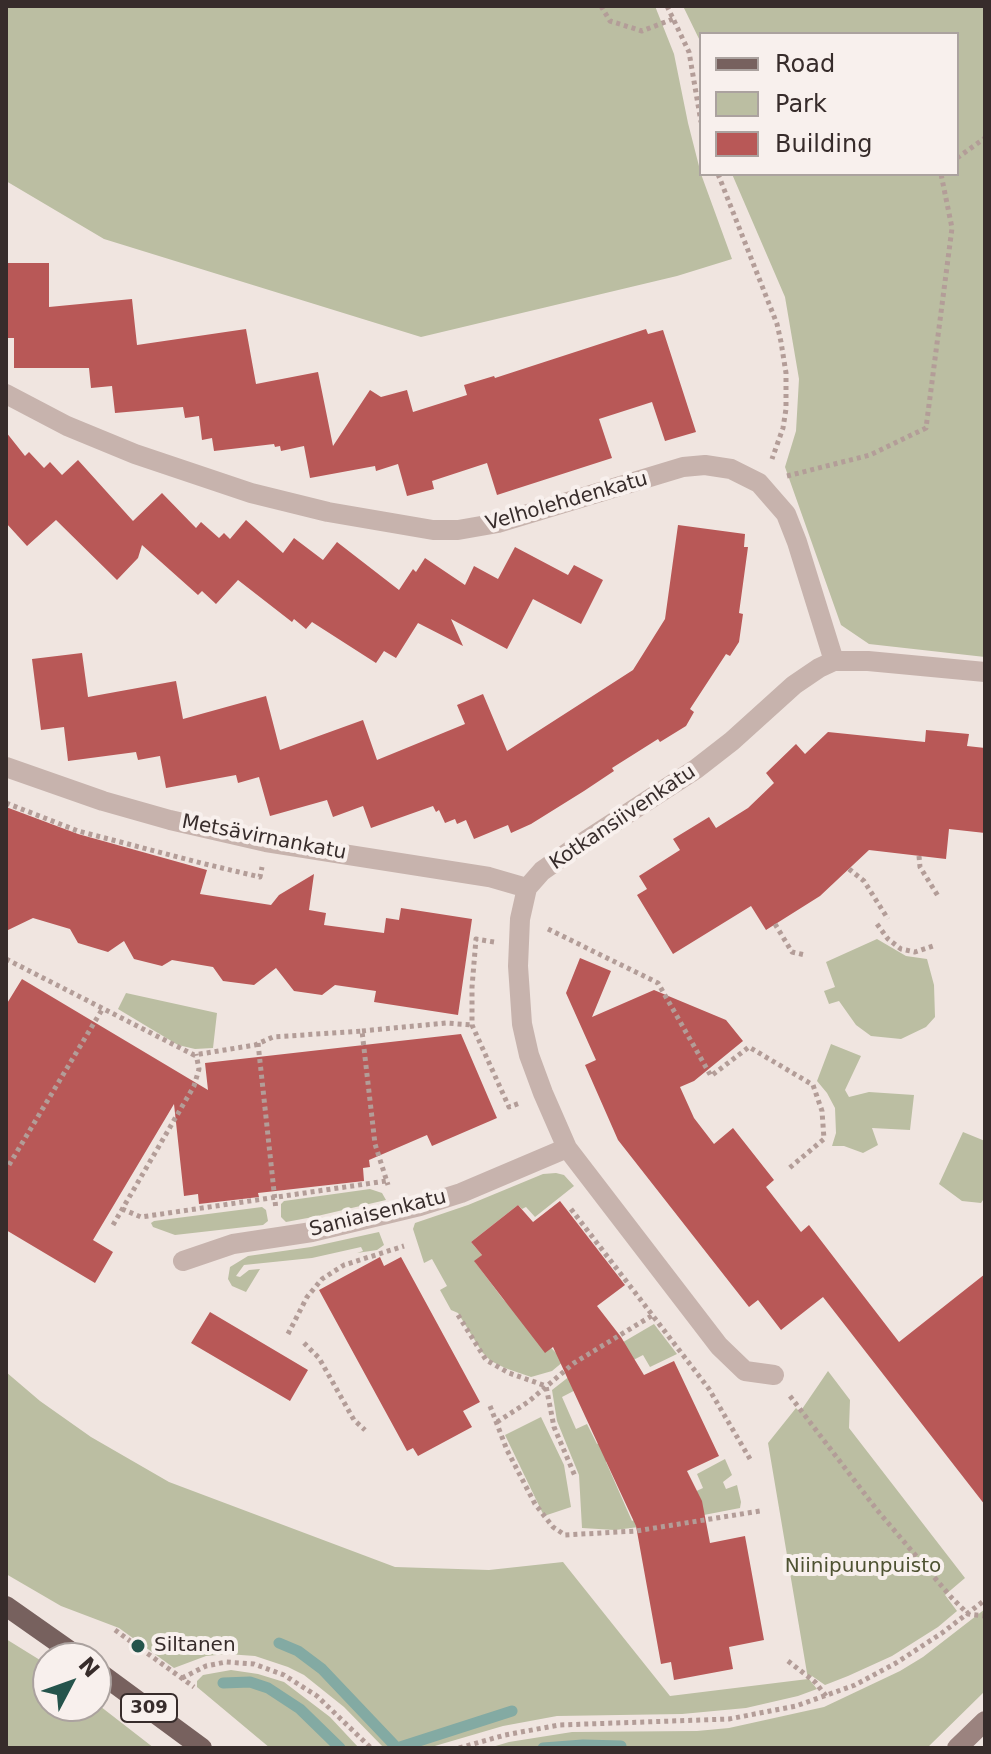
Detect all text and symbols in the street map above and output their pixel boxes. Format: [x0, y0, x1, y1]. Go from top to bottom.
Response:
legend [699, 32, 959, 176]
text: Road [775, 50, 835, 78]
text: Park [775, 90, 827, 118]
text: Building [775, 130, 872, 158]
street label: Velholehdenkatu [483, 467, 651, 537]
street label: Kotkansiivenkatu [546, 760, 700, 876]
street label: Metsävirnankatu [180, 810, 348, 866]
street label: Saniaisenkatu [307, 1185, 449, 1243]
park label: Niinipuunpuisto [785, 1555, 941, 1579]
place label: Siltanen [154, 1634, 236, 1658]
marker: Siltanen [129, 1637, 147, 1655]
north arrow [32, 1642, 112, 1722]
text: N [73, 1652, 104, 1682]
road number: 309 [121, 1694, 177, 1722]

